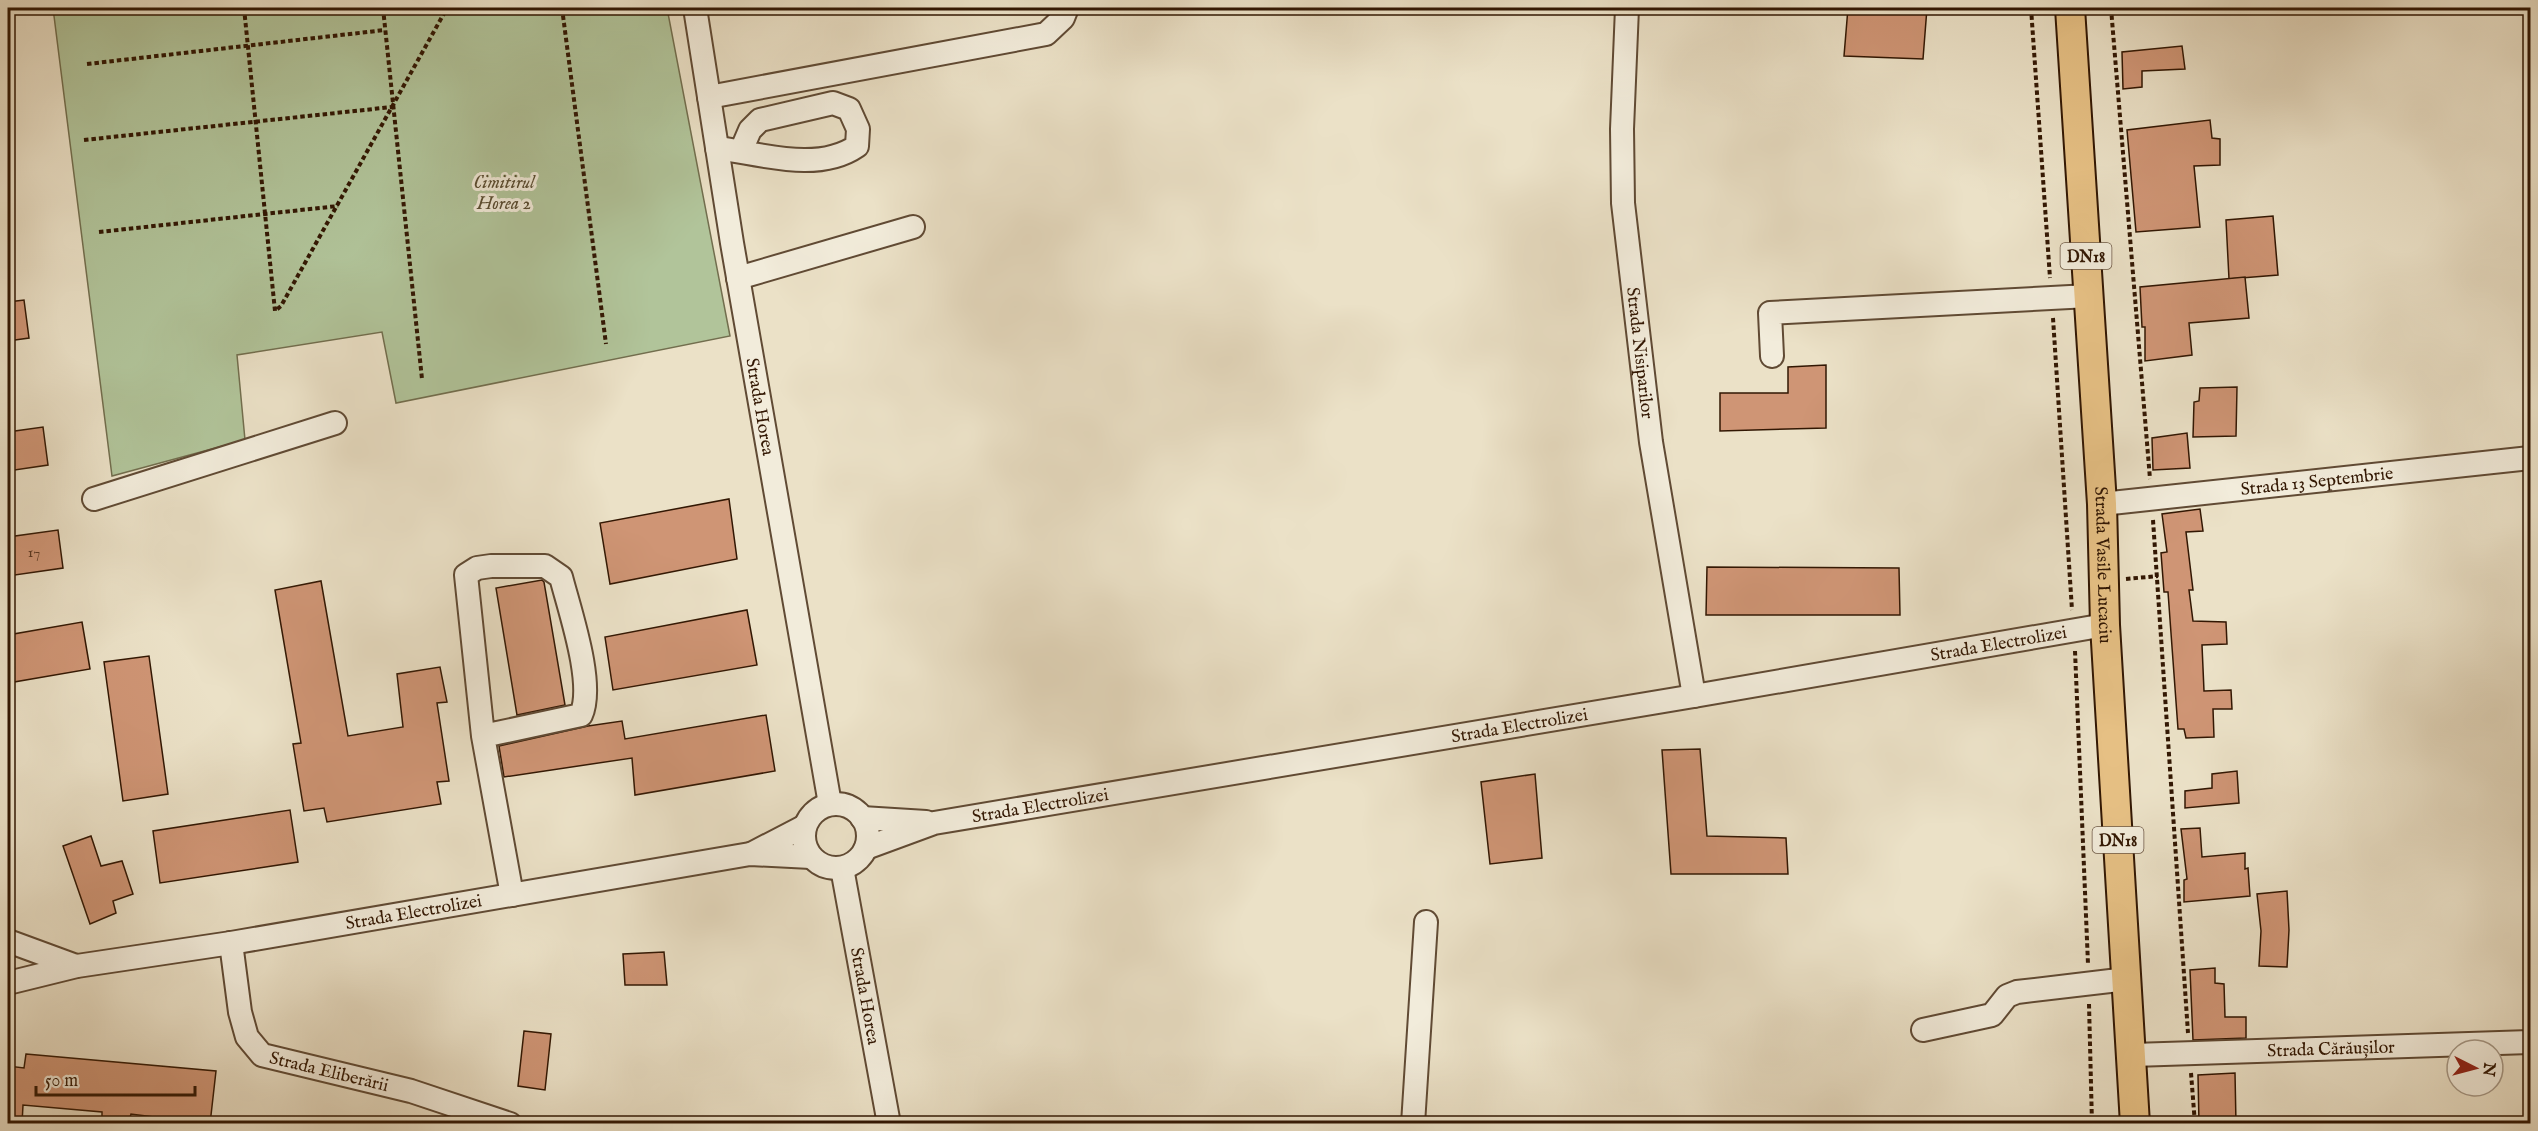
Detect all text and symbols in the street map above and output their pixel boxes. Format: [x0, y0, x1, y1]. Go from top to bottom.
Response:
park label: Cimitirul Horea 2 [473, 172, 536, 216]
road number: DN18 [2060, 243, 2112, 269]
street label: Strada Nisiparilor [1620, 286, 1658, 421]
street label: Strada Horea [739, 356, 779, 458]
street label: Strada 13 Septembrie [2239, 463, 2394, 502]
street label: Strada Vasile Lucaciu [2088, 486, 2116, 644]
house number: 17 [28, 543, 40, 562]
street label: Strada Electrolizei [1929, 622, 2069, 668]
street label: Strada Electrolizei [1450, 704, 1590, 749]
street label: Strada Electrolizei [970, 784, 1111, 829]
road number: DN18 [2092, 827, 2144, 853]
street label: Strada Electrolizei [344, 890, 484, 936]
street label: Strada Horea [844, 946, 884, 1047]
street label: Strada Cărăușilor [2267, 1036, 2396, 1064]
north arrow [2445, 1038, 2505, 1098]
street label: Strada Eliberării [267, 1047, 391, 1098]
scale bar [36, 1059, 195, 1097]
text: N [2477, 1060, 2499, 1077]
text: 50 m [45, 1070, 78, 1093]

